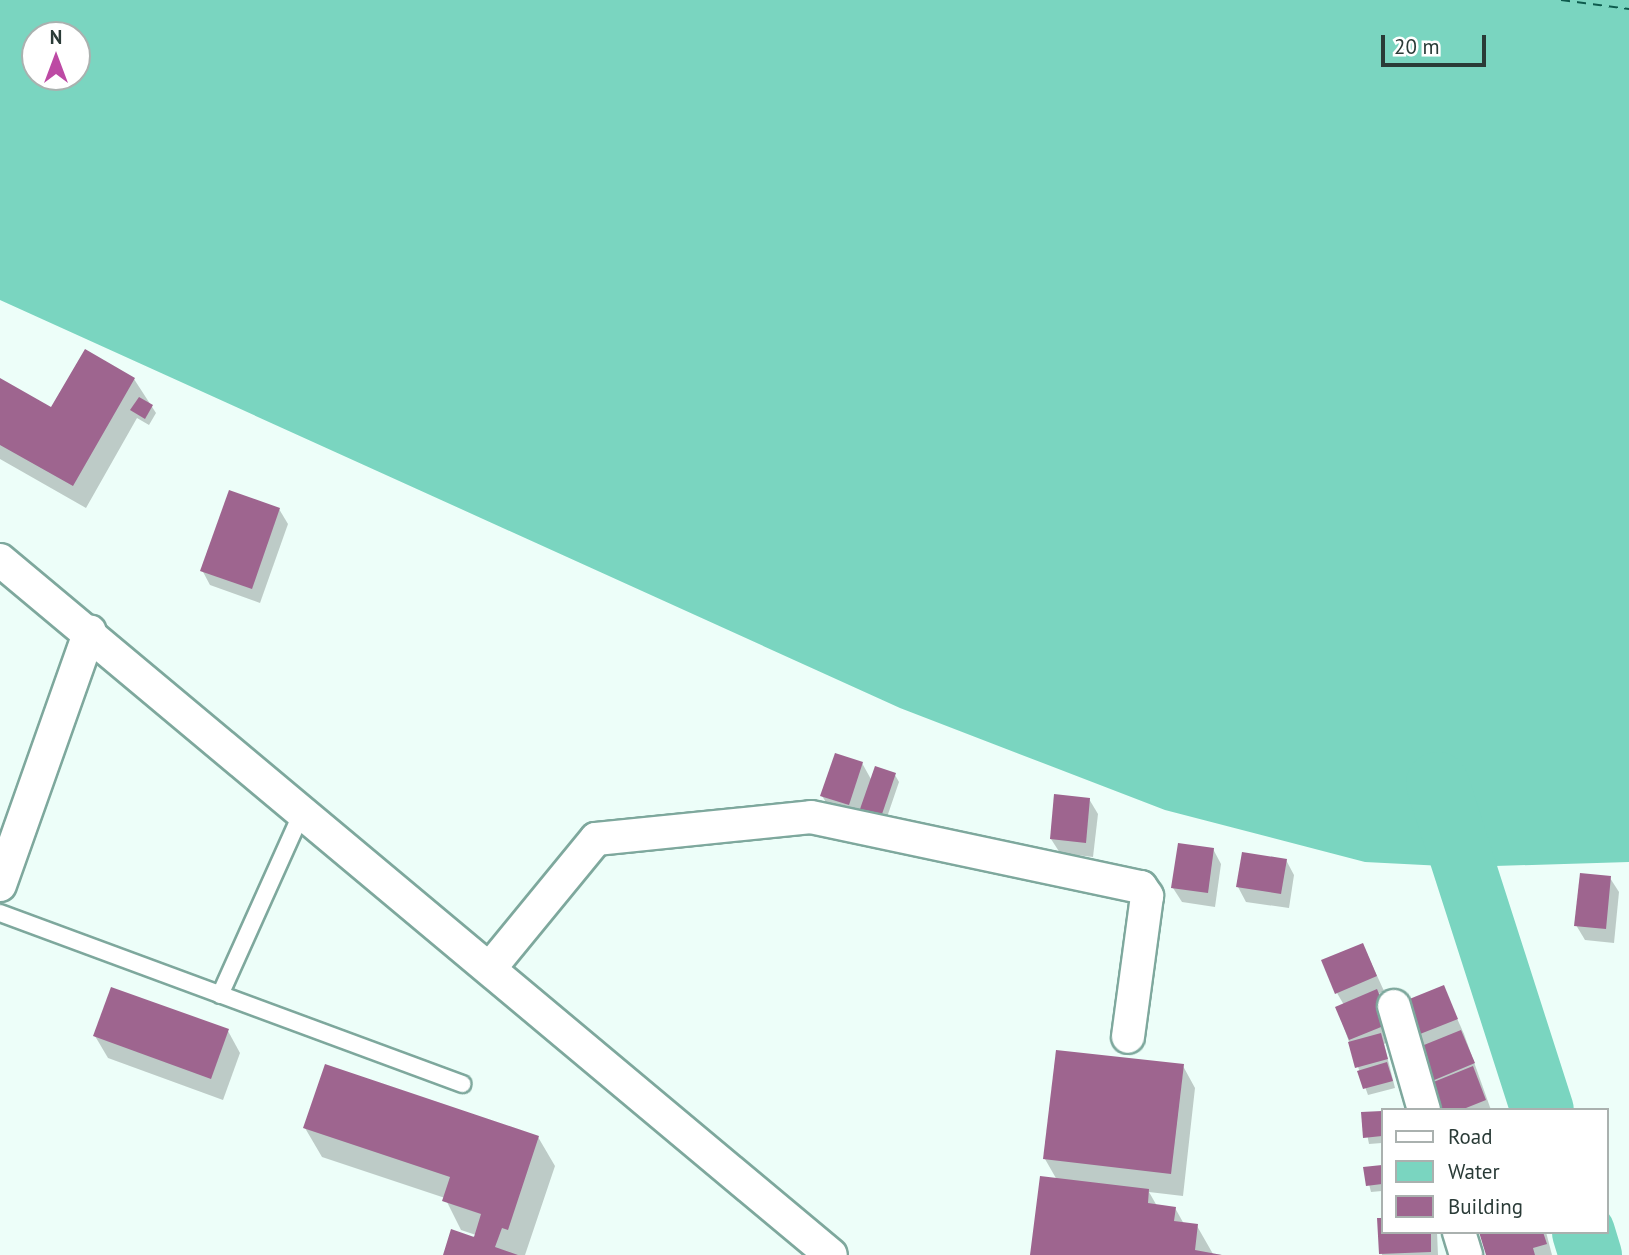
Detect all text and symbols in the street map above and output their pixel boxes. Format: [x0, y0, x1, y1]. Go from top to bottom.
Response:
north arrow [21, 21, 91, 91]
scale bar [1384, 21, 1489, 65]
text: N [50, 25, 62, 49]
text: 20 m [1394, 33, 1440, 60]
legend [1380, 1108, 1608, 1234]
text: Road [1448, 1123, 1492, 1150]
text: Water [1448, 1158, 1500, 1185]
text: Building [1448, 1193, 1523, 1220]

